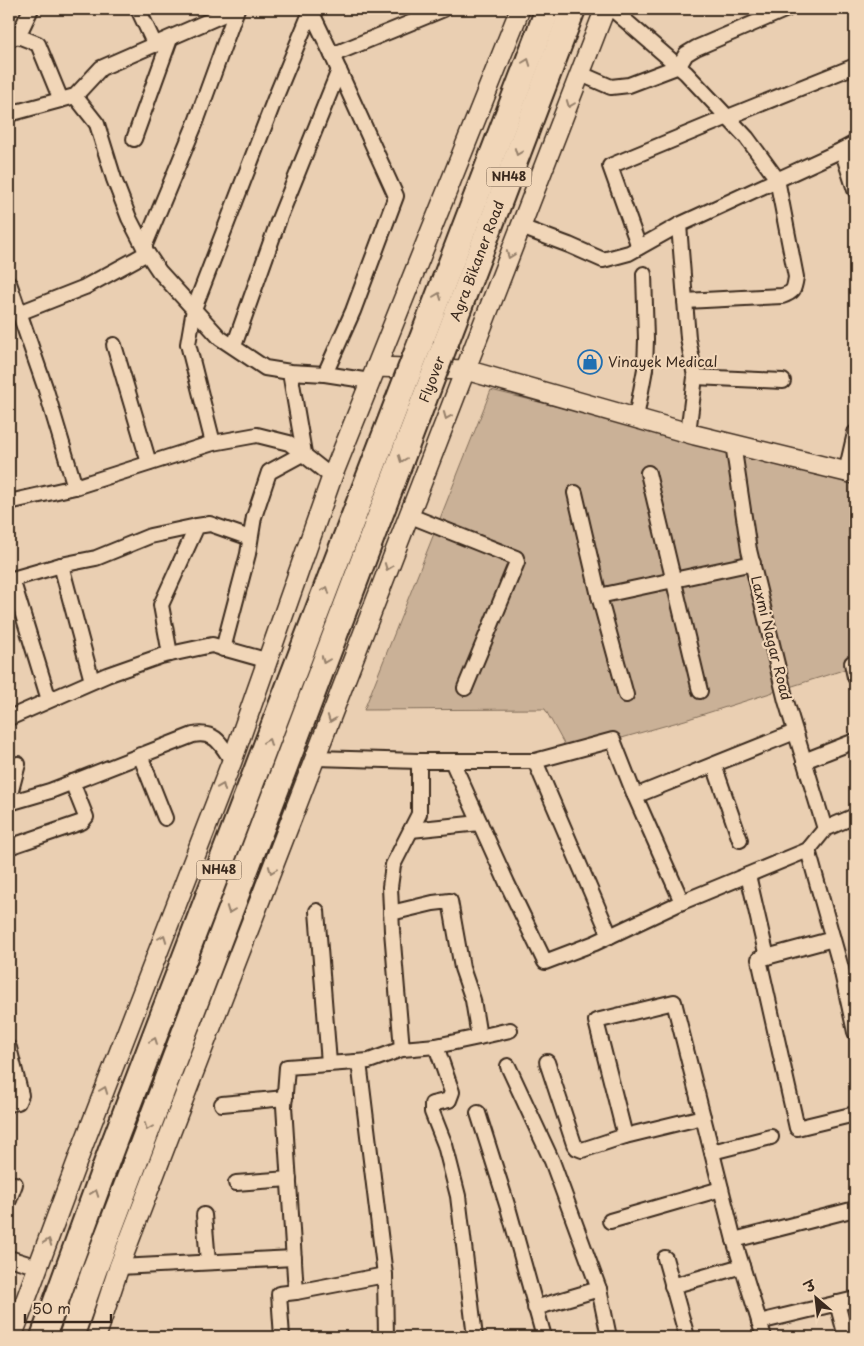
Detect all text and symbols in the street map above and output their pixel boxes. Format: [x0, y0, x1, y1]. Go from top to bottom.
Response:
one-way arrow [521, 58, 531, 67]
one-way arrow [565, 99, 575, 107]
one-way arrow [514, 148, 524, 156]
road number: NH48 [486, 168, 532, 186]
street label: Agra Bikaner Road [444, 197, 509, 324]
one-way arrow [506, 250, 516, 259]
one-way arrow [432, 292, 442, 301]
shop icon: Vinayek Medical [577, 349, 603, 375]
place label: Vinayek Medical [608, 351, 717, 372]
street label: Flyover [413, 352, 450, 406]
one-way arrow [443, 411, 454, 420]
one-way arrow [398, 454, 408, 463]
one-way arrow [384, 562, 394, 571]
street label: Laxmi Nagar Road [746, 573, 797, 702]
one-way arrow [320, 586, 330, 595]
one-way arrow [321, 655, 331, 663]
one-way arrow [327, 714, 337, 723]
one-way arrow [262, 738, 272, 747]
one-way arrow [216, 783, 226, 792]
road number: NH48 [196, 860, 242, 880]
one-way arrow [268, 866, 278, 874]
one-way arrow [226, 905, 236, 914]
one-way arrow [157, 935, 167, 943]
one-way arrow [148, 1037, 158, 1046]
one-way arrow [98, 1086, 109, 1095]
one-way arrow [144, 1123, 154, 1131]
one-way arrow [89, 1189, 99, 1197]
one-way arrow [42, 1238, 52, 1247]
north arrow [792, 1274, 842, 1324]
text: उ [799, 1274, 820, 1298]
scale bar [25, 1291, 111, 1323]
text: 50 m [32, 1296, 71, 1319]

